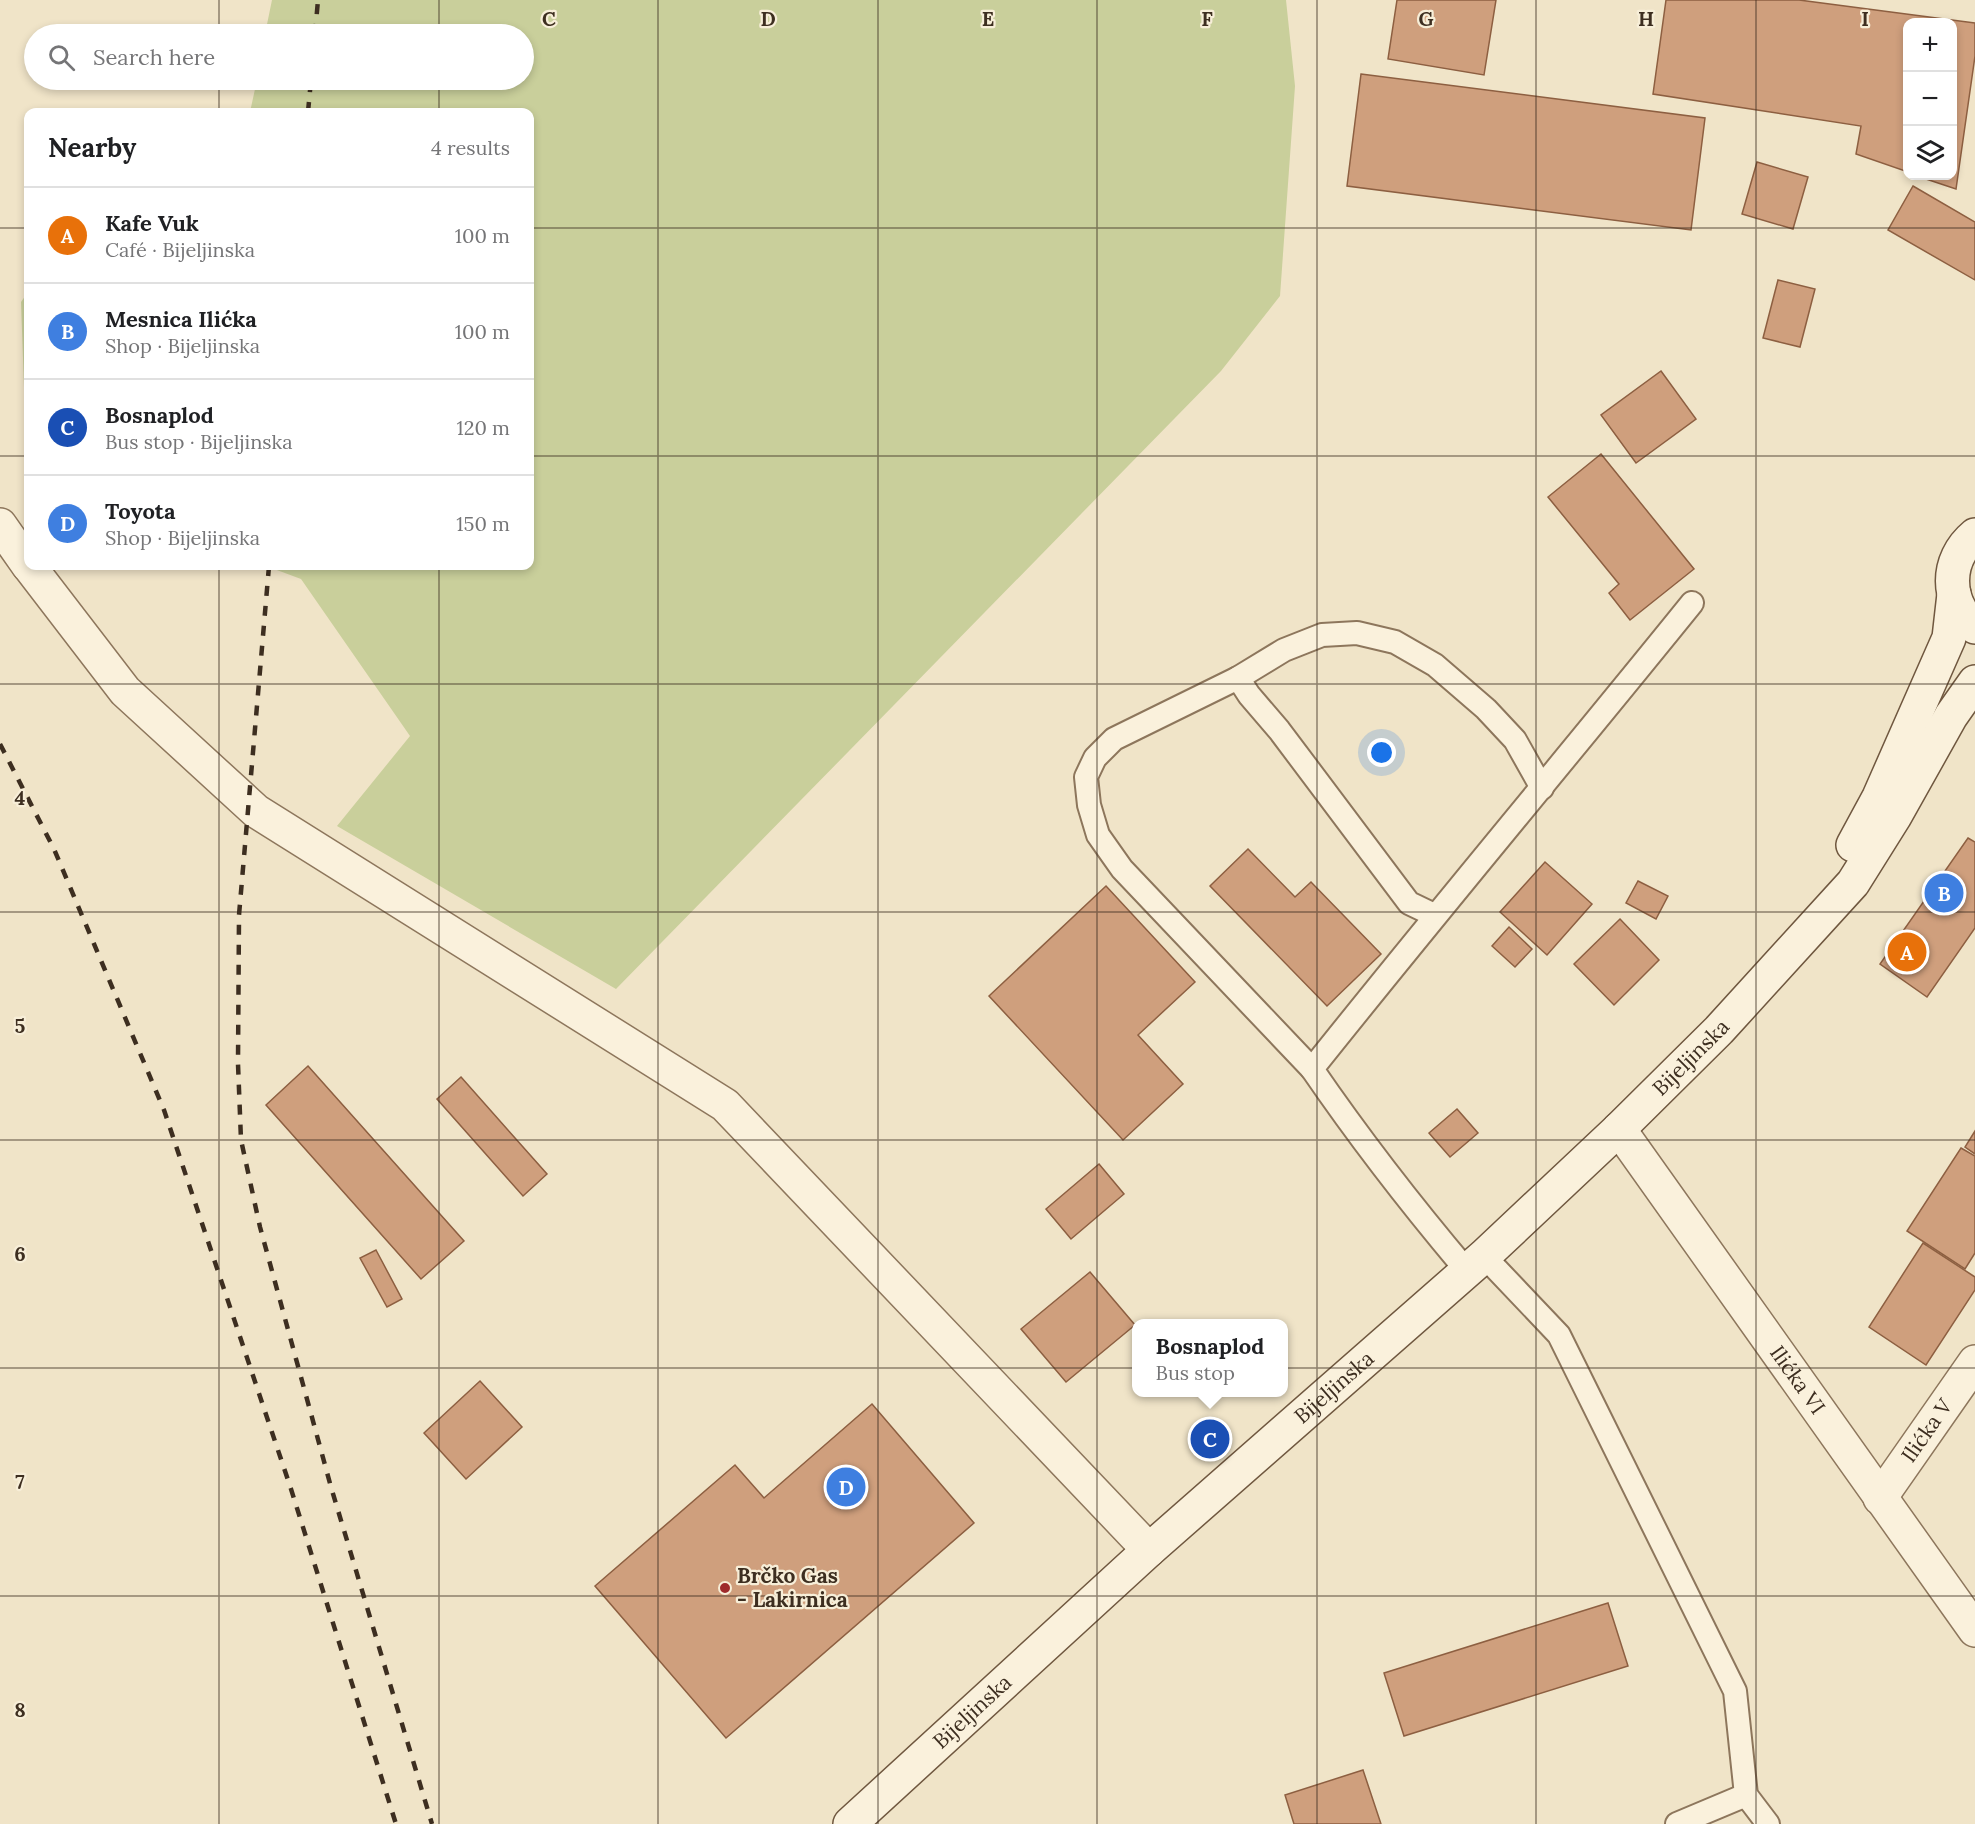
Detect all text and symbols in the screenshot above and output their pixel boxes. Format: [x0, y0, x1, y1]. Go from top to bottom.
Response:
text: C [542, 6, 556, 31]
text: D [760, 6, 776, 31]
text: E [982, 6, 994, 31]
text: F [1201, 6, 1213, 31]
text: G [1418, 6, 1434, 31]
text: H [1638, 6, 1654, 31]
text: I [1861, 6, 1869, 31]
map controls [1903, 18, 1957, 180]
button: + [1903, 18, 1957, 72]
search box [24, 24, 534, 90]
icon: search [45, 41, 78, 74]
text: Search here [93, 43, 215, 71]
button: − [1903, 72, 1957, 126]
button: layers [1903, 126, 1957, 180]
text: Nearby [48, 131, 136, 164]
text: 4 results [431, 135, 510, 160]
text: Kafe Vuk [105, 209, 199, 237]
text: A [61, 223, 74, 248]
text: 100 m [455, 223, 510, 248]
text: Café · Bijeljinska [105, 237, 255, 262]
text: Mesnica Ilićka [105, 305, 257, 333]
text: B [61, 319, 74, 344]
text: 100 m [455, 319, 510, 344]
text: Shop · Bijeljinska [105, 333, 260, 358]
text: Bosnaplod [105, 401, 214, 429]
text: C [61, 415, 74, 440]
text: 120 m [456, 415, 510, 440]
text: Bus stop · Bijeljinska [105, 429, 293, 454]
text: Toyota [105, 497, 176, 525]
text: D [60, 511, 75, 536]
text: 150 m [456, 511, 510, 536]
text: Shop · Bijeljinska [105, 525, 260, 550]
your location [1367, 738, 1396, 767]
text: 4 [15, 785, 26, 810]
pin: B [1924, 870, 1964, 916]
pin: A [1888, 930, 1926, 974]
text: 5 [15, 1013, 26, 1038]
street label: Bijeljinska [1647, 1014, 1735, 1101]
text: 6 [14, 1241, 26, 1266]
popup [1132, 1319, 1288, 1397]
text: Bosnaplod [1156, 1332, 1264, 1360]
street label: Ilićka VI [1764, 1340, 1831, 1420]
street label: Bijeljinska [1288, 1345, 1380, 1429]
text: Bus stop [1156, 1360, 1235, 1385]
street label: Ilićka V [1895, 1393, 1959, 1467]
pin: C [1190, 1416, 1230, 1462]
pin: D [826, 1464, 866, 1510]
text: 7 [15, 1469, 25, 1494]
place label: Brčko Gas - Lakirnica [737, 1562, 848, 1613]
marker: Brčko Gas - Lakirnica [718, 1581, 732, 1595]
street label: Bijeljinska [927, 1669, 1017, 1754]
text: 8 [14, 1697, 26, 1722]

